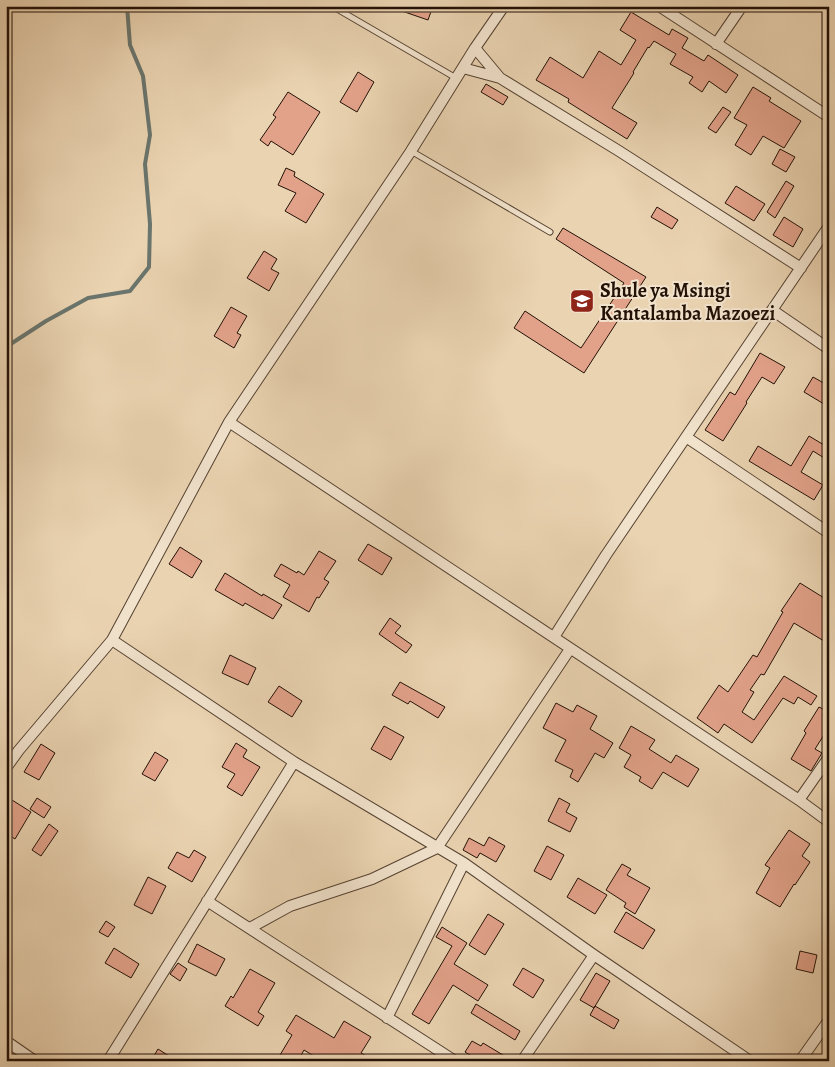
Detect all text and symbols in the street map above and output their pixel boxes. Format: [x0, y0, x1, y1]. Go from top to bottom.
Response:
place label: Shule ya Msingi Kantalamba Mazoezi [600, 277, 775, 327]
school or university icon: Shule ya Msingi Kantalamba Mazoezi [569, 288, 595, 314]

